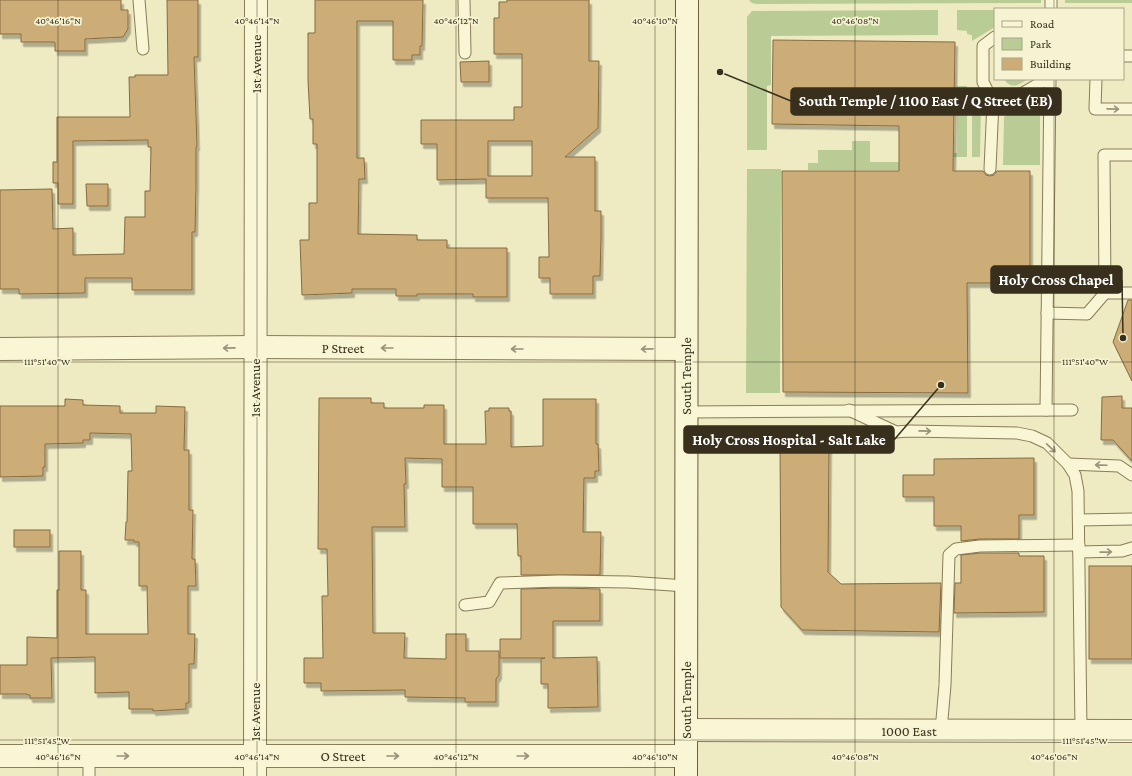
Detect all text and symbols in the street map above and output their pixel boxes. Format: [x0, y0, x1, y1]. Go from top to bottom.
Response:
legend [994, 8, 1124, 80]
text: 40°46'16"N [35, 15, 81, 26]
text: 40°46'14"N [234, 15, 280, 26]
text: 40°46'12"N [433, 15, 479, 26]
text: 40°46'10"N [632, 15, 678, 26]
text: 40°46'08"N [831, 15, 879, 26]
text: Road [1030, 17, 1055, 31]
street label: 1st Avenue [248, 35, 264, 93]
text: Park [1030, 37, 1052, 51]
text: Building [1030, 57, 1071, 71]
callout: South Temple / 1100 East / Q Street (EB) [791, 88, 1061, 115]
text: South Temple / 1100 East / Q Street (EB) [799, 93, 1053, 110]
one-way arrow [1106, 105, 1119, 113]
callout: Holy Cross Chapel [991, 266, 1122, 293]
text: Holy Cross Chapel [999, 272, 1114, 288]
street label: South Temple [678, 337, 694, 415]
street label: P Street [322, 340, 365, 356]
one-way arrow [223, 344, 236, 352]
one-way arrow [381, 344, 394, 352]
one-way arrow [511, 345, 524, 353]
one-way arrow [641, 345, 654, 353]
text: 111°51'40"W [24, 356, 71, 367]
text: 111°51'40"W [1062, 356, 1109, 367]
street label: 1st Avenue [247, 359, 263, 417]
callout: Holy Cross Hospital - Salt Lake [684, 426, 894, 453]
one-way arrow [918, 427, 931, 435]
text: Holy Cross Hospital - Salt Lake [692, 432, 886, 448]
one-way arrow [1046, 443, 1056, 452]
one-way arrow [1095, 461, 1108, 469]
one-way arrow [1099, 548, 1112, 556]
street label: South Temple [678, 661, 694, 739]
street label: 1st Avenue [247, 683, 263, 741]
street label: 1000 East [881, 723, 937, 739]
text: 111°51'45"W [24, 735, 70, 746]
text: 111°51'45"W [1062, 735, 1108, 746]
street label: O Street [321, 748, 366, 764]
text: 40°46'16"N [35, 751, 81, 762]
text: 40°46'14"N [234, 751, 280, 762]
text: 40°46'12"N [433, 751, 479, 762]
text: 40°46'10"N [632, 751, 678, 762]
text: 40°46'08"N [831, 751, 879, 762]
text: 40°46'06"N [1030, 751, 1078, 762]
one-way arrow [116, 752, 129, 760]
one-way arrow [386, 752, 399, 760]
one-way arrow [516, 752, 529, 760]

